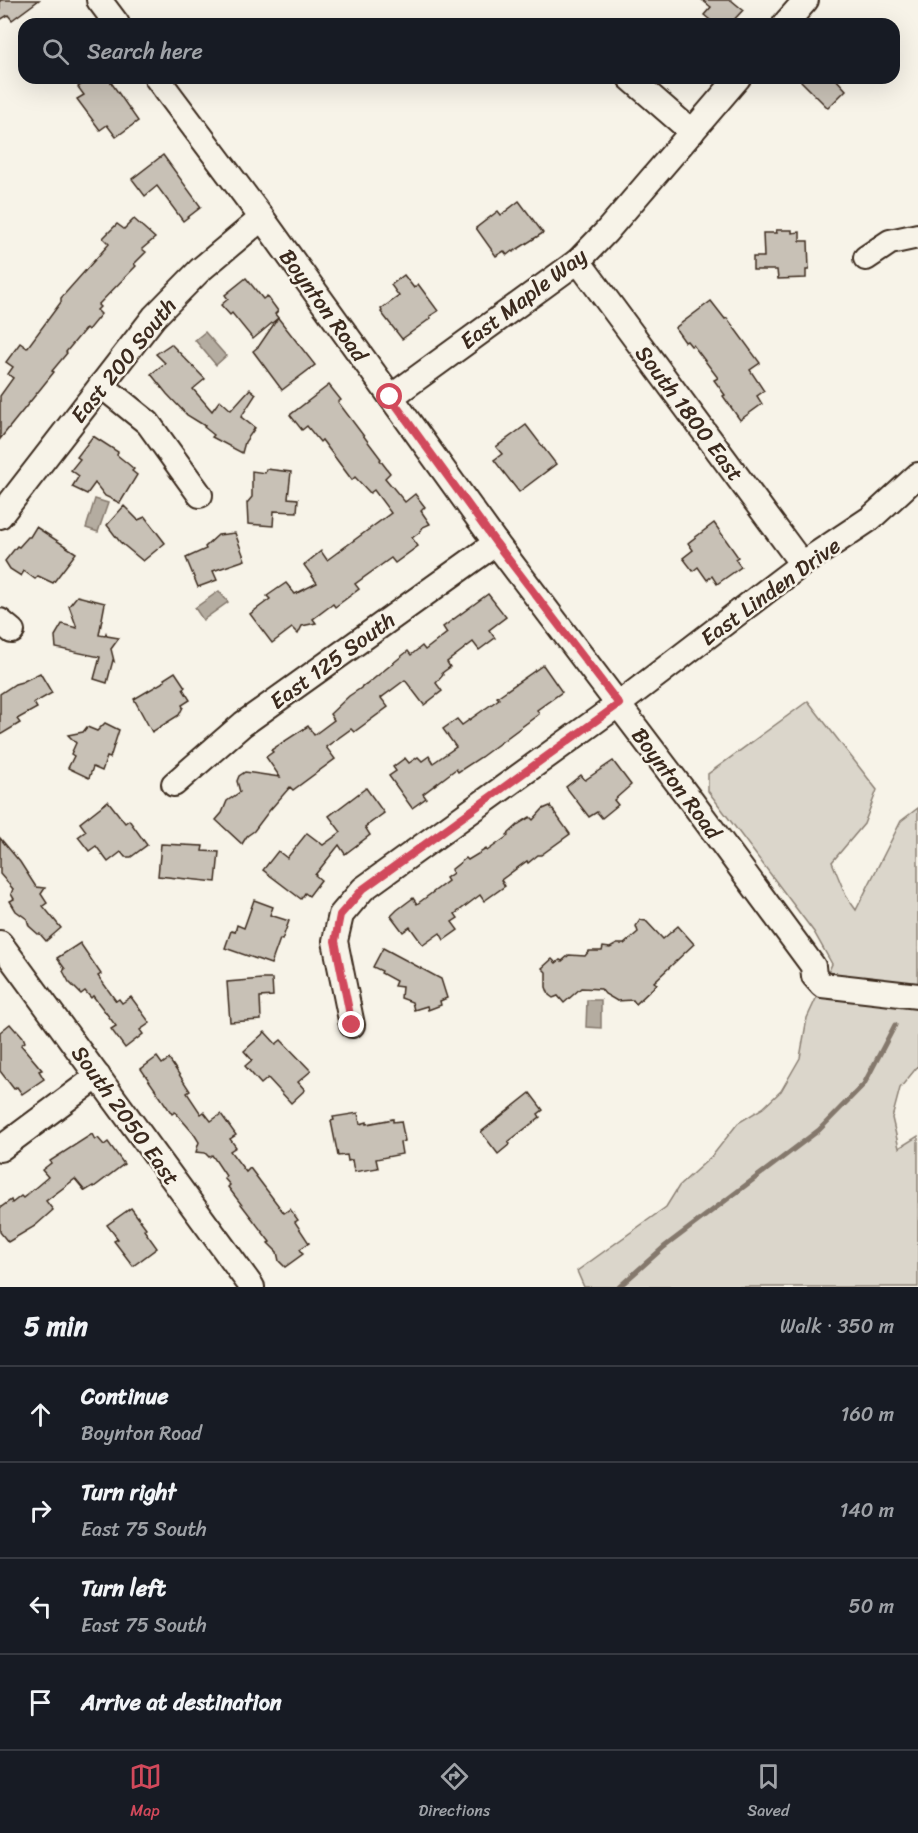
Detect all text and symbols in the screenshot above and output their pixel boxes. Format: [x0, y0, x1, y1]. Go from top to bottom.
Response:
search box [18, 18, 900, 84]
text: Search here [87, 32, 203, 71]
icon: search [39, 35, 72, 68]
street label: East Maple Way [451, 237, 596, 360]
street label: Boynton Road [269, 240, 379, 372]
street label: East 200 South [60, 289, 187, 432]
street label: South 1800 East [625, 337, 754, 490]
route start [376, 383, 402, 409]
street label: East Linden Drive [692, 527, 849, 656]
street label: East 125 South [261, 601, 404, 720]
street label: Boynton Road [621, 719, 733, 849]
route end [338, 1011, 364, 1037]
street label: South 2050 East [61, 1037, 190, 1194]
text: 5 min [24, 1303, 88, 1349]
text: Walk · 350 m [780, 1309, 894, 1344]
text: Continue [81, 1377, 169, 1416]
text: 160 m [841, 1397, 894, 1432]
icon: ahead [24, 1398, 57, 1431]
text: Boynton Road [81, 1416, 202, 1451]
text: Turn right [81, 1473, 176, 1512]
text: 140 m [840, 1493, 894, 1528]
icon: right [24, 1494, 57, 1527]
text: East 75 South [81, 1512, 207, 1547]
text: Turn left [81, 1569, 166, 1608]
text: 50 m [849, 1589, 894, 1624]
icon: left [24, 1590, 57, 1623]
text: East 75 South [81, 1608, 207, 1643]
text: Arrive at destination [81, 1683, 282, 1722]
icon: arrive [24, 1686, 57, 1719]
tab: Map [129, 1760, 162, 1825]
tab: Directions [419, 1760, 490, 1825]
tab: Saved [747, 1760, 789, 1825]

